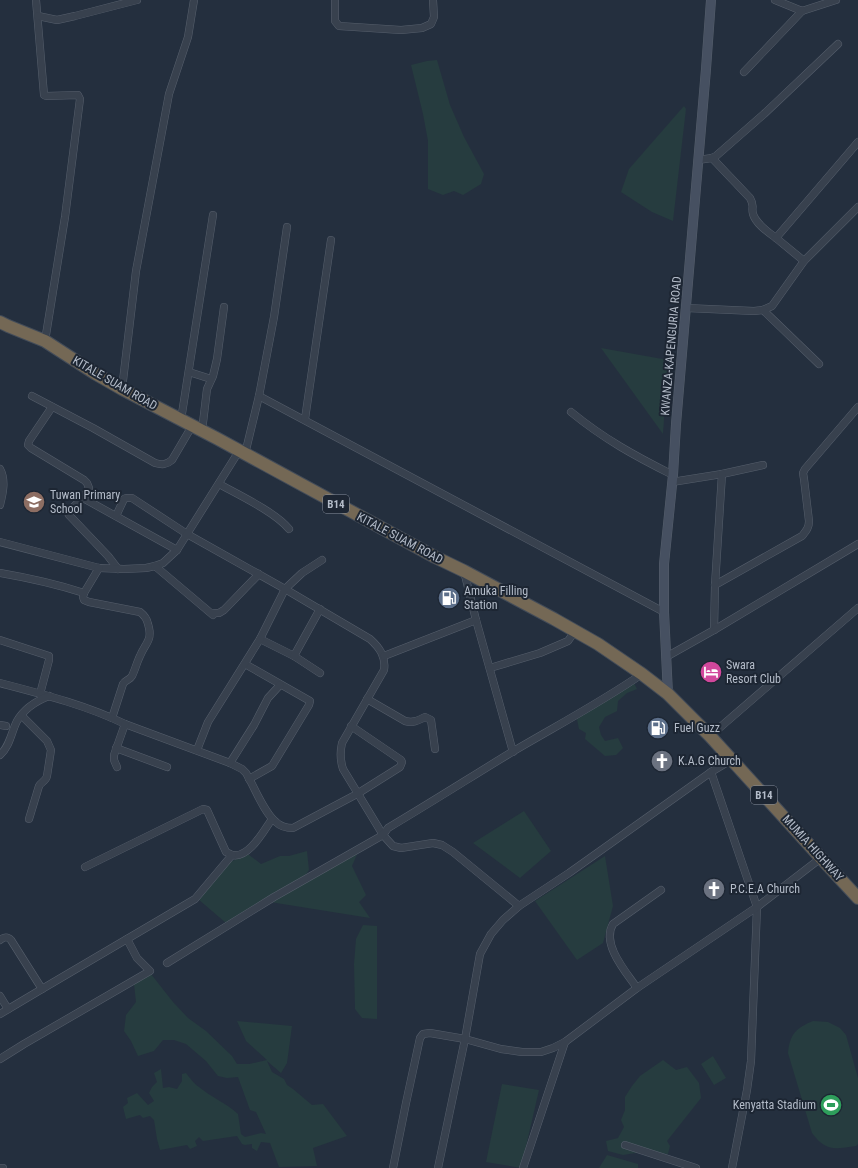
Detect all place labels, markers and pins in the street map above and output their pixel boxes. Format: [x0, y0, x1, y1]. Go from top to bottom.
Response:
place label: Tuwan Primary School [50, 488, 120, 516]
school or university icon: Tuwan Primary School [21, 489, 47, 515]
place label: Amuka Filling Station [464, 584, 528, 612]
fuel station icon: Amuka Filling Station [436, 585, 462, 611]
place label: Swara Resort Club [726, 658, 781, 686]
hotel icon: Swara Resort Club [698, 659, 724, 685]
fuel station icon: Fuel Guzz [645, 715, 671, 741]
place label: Fuel Guzz [674, 721, 720, 735]
church icon: K.A.G Church [649, 748, 675, 774]
place label: K.A.G Church [678, 754, 741, 768]
church icon: P.C.E.A Church [701, 876, 727, 902]
place label: P.C.E.A Church [730, 882, 800, 896]
sports icon: Kenyatta Stadium [818, 1092, 844, 1118]
place label: Kenyatta Stadium [733, 1098, 816, 1112]

